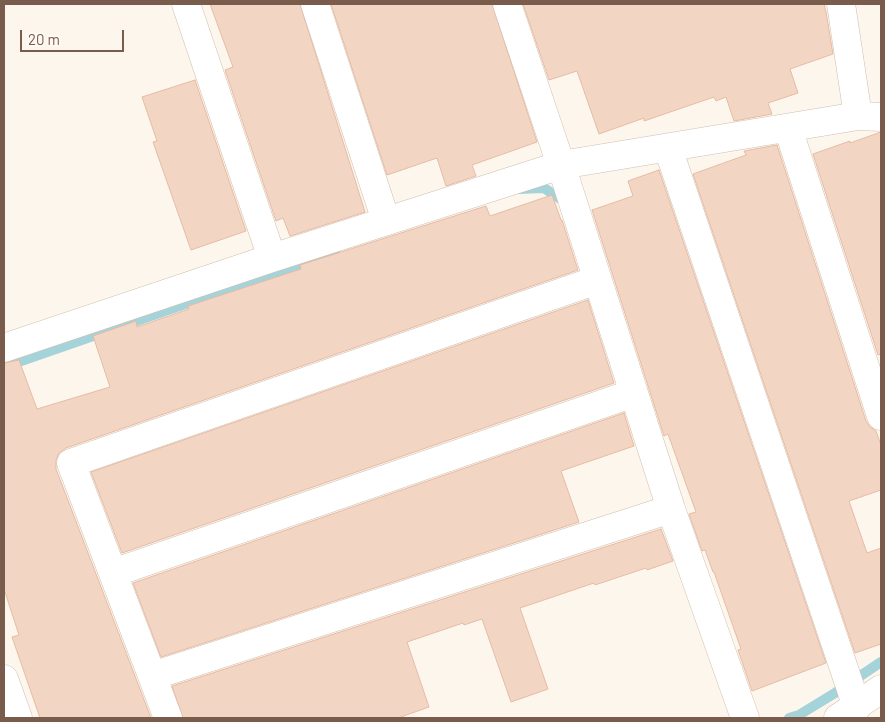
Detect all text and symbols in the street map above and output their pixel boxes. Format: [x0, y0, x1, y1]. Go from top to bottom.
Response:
scale bar [22, 20, 126, 52]
text: 20 m [28, 30, 60, 48]

